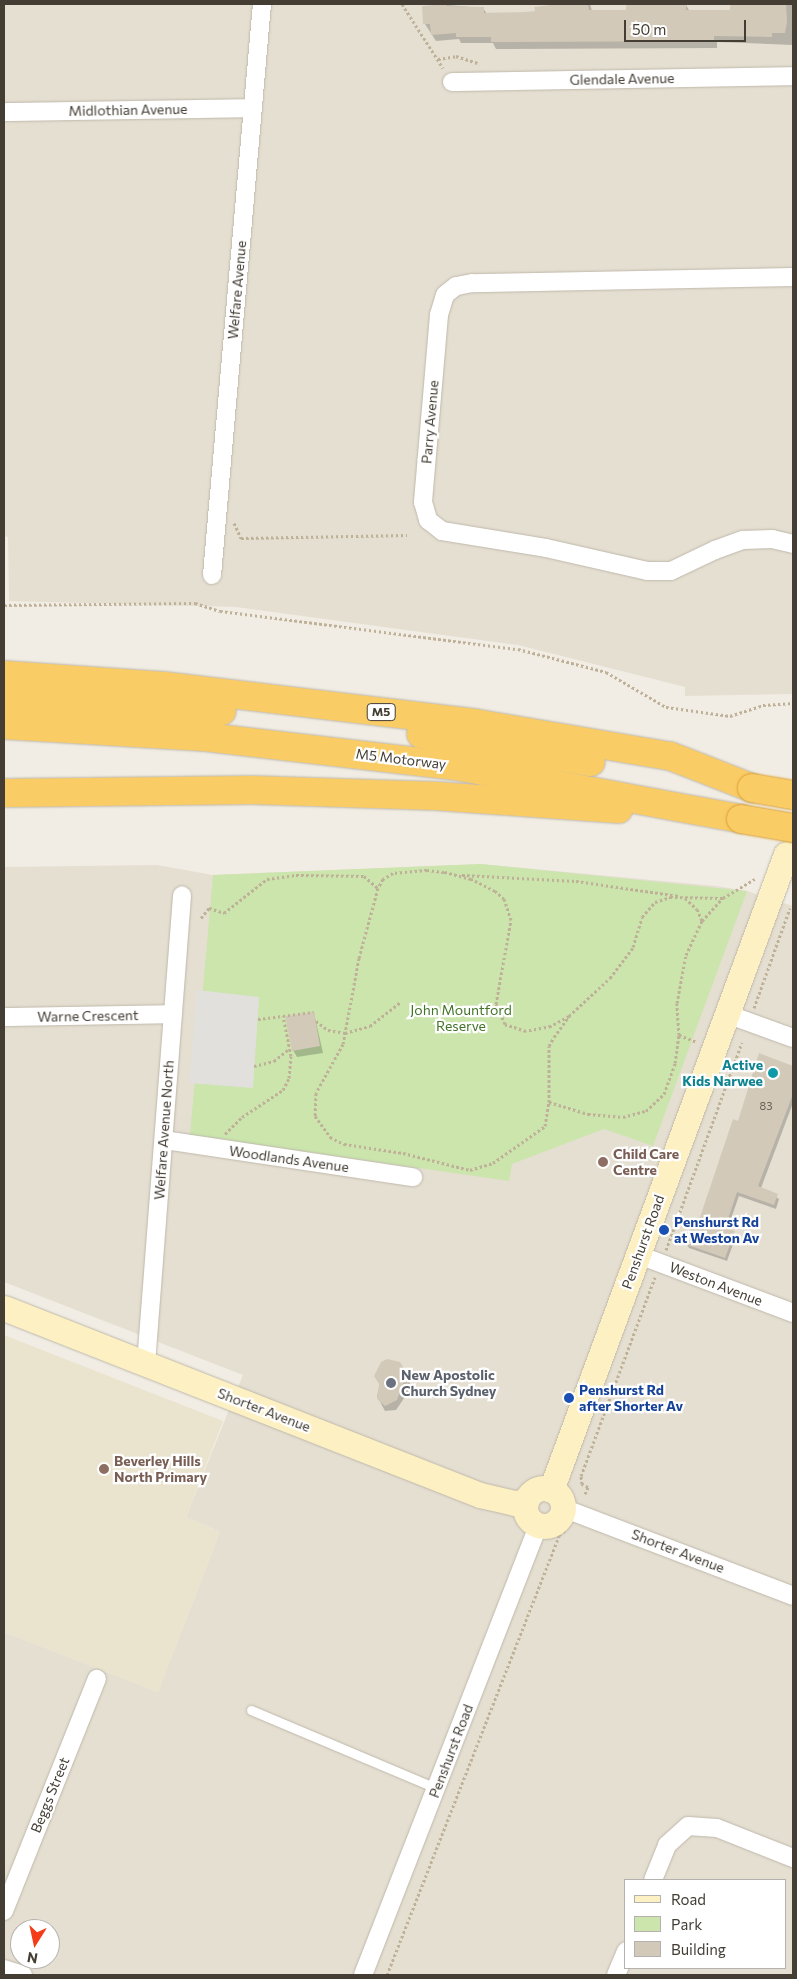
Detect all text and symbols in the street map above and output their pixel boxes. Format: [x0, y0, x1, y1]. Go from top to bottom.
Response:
scale bar [627, 10, 750, 42]
text: 50 m [632, 20, 666, 38]
street label: Glendale Avenue [569, 70, 675, 88]
street label: Midlothian Avenue [68, 101, 188, 119]
street label: Welfare Avenue [224, 240, 250, 340]
street label: Parry Avenue [418, 379, 442, 465]
road number: M5 [366, 702, 396, 722]
street label: M5 Motorway [355, 745, 447, 773]
park label: John Mountford Reserve [410, 1002, 512, 1034]
street label: Warne Crescent [37, 1007, 139, 1025]
place label: Active Kids Narwee [682, 1057, 763, 1090]
street label: Welfare Avenue North [151, 1060, 177, 1200]
marker: Active Kids Narwee [767, 1067, 779, 1079]
house number: 83 [760, 1099, 772, 1113]
street label: Woodlands Avenue [228, 1142, 350, 1176]
place label: Child Care Centre [613, 1146, 679, 1178]
marker: Child Care Centre [597, 1156, 609, 1168]
street label: Penshurst Road [618, 1193, 668, 1291]
place label: Penshurst Rd at Weston Av [674, 1214, 759, 1246]
marker: Penshurst Rd at Weston Av [658, 1224, 670, 1236]
street label: Weston Avenue [667, 1259, 765, 1309]
place label: New Apostolic Church Sydney [401, 1367, 496, 1400]
marker: New Apostolic Church Sydney [385, 1377, 397, 1389]
place label: Penshurst Rd after Shorter Av [579, 1382, 683, 1414]
street label: Shorter Avenue [215, 1385, 313, 1435]
marker: Penshurst Rd after Shorter Av [563, 1392, 575, 1404]
place label: Beverley Hills North Primary [114, 1453, 207, 1485]
marker: Beverley Hills North Primary [98, 1463, 110, 1475]
street label: Shorter Avenue [629, 1526, 727, 1576]
street label: Penshurst Road [425, 1702, 477, 1800]
street label: Beggs Street [27, 1755, 73, 1835]
legend [624, 1879, 787, 1969]
text: Road [671, 1890, 706, 1908]
text: Park [671, 1915, 702, 1933]
north arrow [10, 1919, 60, 1969]
text: Building [671, 1940, 726, 1958]
text: N [26, 1949, 39, 1968]

